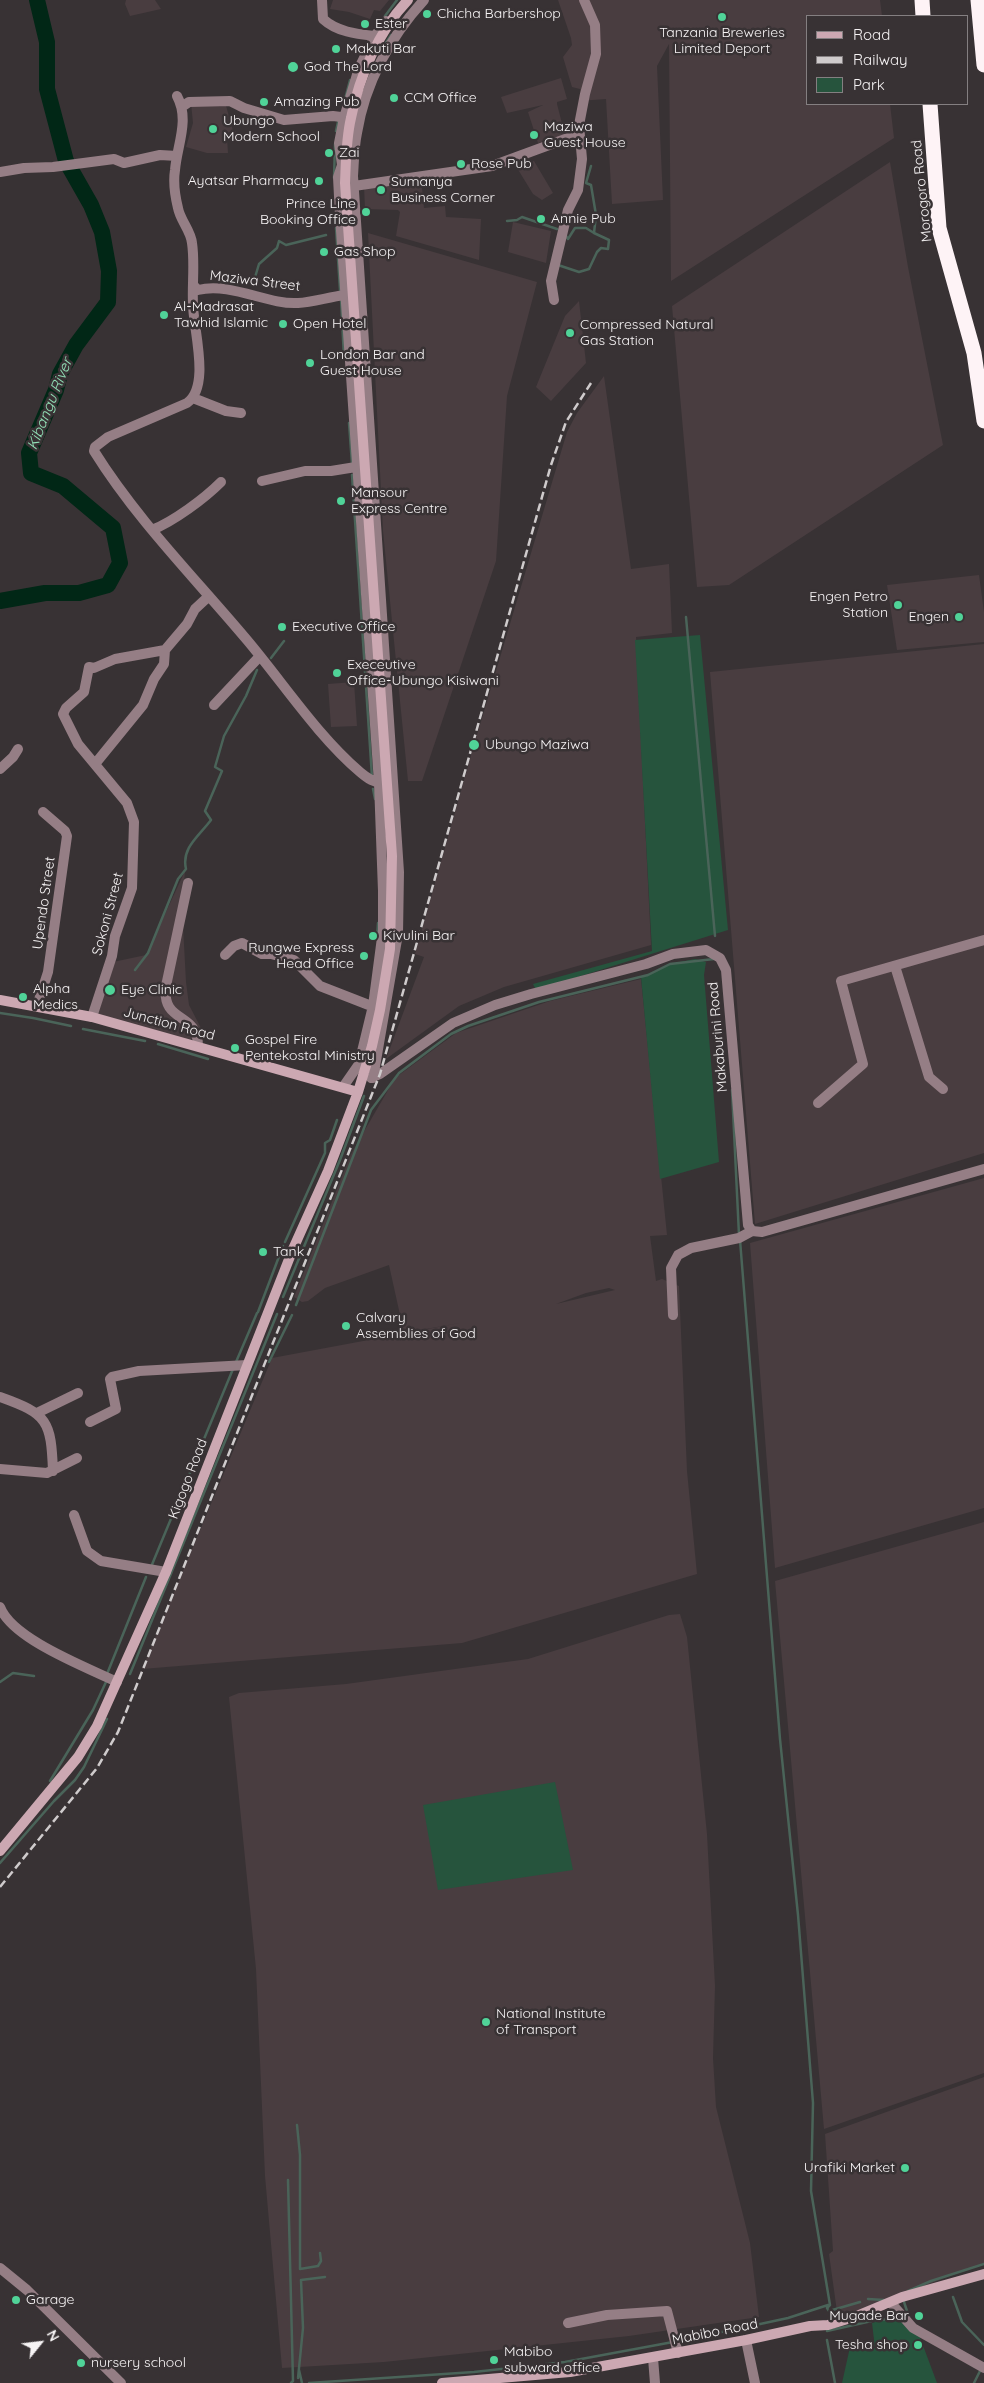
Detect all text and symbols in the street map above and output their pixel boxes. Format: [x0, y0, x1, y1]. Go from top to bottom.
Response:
place label: Chicha Barbershop [437, 6, 561, 22]
marker: Chicha Barbershop [421, 8, 433, 20]
marker: Tanzania Breweries Limited Deport [716, 11, 728, 23]
legend [806, 15, 969, 105]
place label: Ester [375, 16, 407, 32]
marker: Ester [359, 18, 371, 30]
place label: Tanzania Breweries Limited Deport [659, 25, 785, 58]
text: Road [853, 25, 890, 44]
place label: Makuti Bar [346, 41, 416, 57]
marker: Makuti Bar [330, 43, 342, 55]
text: Railway [853, 50, 908, 69]
place label: God The Lord [304, 59, 392, 75]
marker: God The Lord [286, 60, 300, 74]
text: Park [853, 75, 885, 94]
place label: CCM Office [404, 90, 477, 106]
marker: CCM Office [388, 92, 400, 104]
place label: Amazing Pub [274, 94, 359, 110]
marker: Amazing Pub [258, 96, 270, 108]
place label: Ubungo Modern School [223, 113, 320, 146]
place label: Maziwa Guest House [544, 119, 626, 152]
marker: Ubungo Modern School [207, 123, 219, 135]
marker: Maziwa Guest House [528, 129, 540, 141]
street label: Morogoro Road [908, 139, 936, 243]
place label: Zai [339, 145, 359, 161]
marker: Zai [323, 147, 335, 159]
place label: Rose Pub [471, 156, 532, 172]
marker: Rose Pub [455, 158, 467, 170]
place label: Ayatsar Pharmacy [188, 173, 309, 189]
place label: Sumanya Business Corner [391, 174, 495, 206]
marker: Ayatsar Pharmacy [313, 175, 325, 187]
marker: Sumanya Business Corner [375, 184, 387, 196]
place label: Prince Line Booking Office [260, 196, 356, 228]
marker: Prince Line Booking Office [360, 206, 372, 218]
place label: Annie Pub [551, 211, 616, 227]
marker: Annie Pub [535, 213, 547, 225]
place label: Gas Shop [334, 244, 396, 260]
marker: Gas Shop [318, 246, 330, 258]
street label: Maziwa Street [209, 267, 301, 295]
place label: Al-Madrasat Tawhid Islamic [174, 299, 268, 332]
marker: Al-Madrasat Tawhid Islamic [158, 309, 170, 321]
place label: Open Hotel [293, 316, 366, 332]
place label: Compressed Natural Gas Station [580, 317, 714, 350]
marker: Open Hotel [277, 318, 289, 330]
marker: Compressed Natural Gas Station [564, 327, 576, 339]
place label: London Bar and Guest House [320, 347, 425, 380]
water label: Kibangu River [23, 355, 77, 453]
marker: London Bar and Guest House [304, 357, 316, 369]
place label: Mansour Express Centre [351, 485, 447, 518]
marker: Mansour Express Centre [335, 495, 347, 507]
place label: Engen Petro Station [809, 589, 888, 622]
marker: Engen Petro Station [892, 599, 904, 611]
place label: Engen [908, 609, 949, 625]
marker: Engen [953, 611, 965, 623]
place label: Executive Office [292, 619, 395, 635]
marker: Executive Office [276, 621, 288, 633]
place label: Execeutive Office-Ubungo Kisiwani [347, 657, 499, 690]
marker: Execeutive Office-Ubungo Kisiwani [331, 667, 343, 679]
place label: Ubungo Maziwa [485, 737, 589, 753]
marker: Ubungo Maziwa [467, 738, 481, 752]
street label: Upendo Street [29, 856, 59, 950]
street label: Sokoni Street [89, 871, 127, 957]
place label: Kivulini Bar [383, 928, 455, 944]
marker: Kivulini Bar [367, 930, 379, 942]
place label: Rungwe Express Head Office [248, 940, 354, 972]
marker: Rungwe Express Head Office [358, 950, 370, 962]
place label: Alpha Medics [33, 981, 78, 1014]
street label: Makaburini Road [705, 981, 731, 1093]
place label: Eye Clinic [121, 982, 182, 998]
marker: Eye Clinic [103, 983, 117, 997]
marker: Alpha Medics [17, 991, 29, 1003]
street label: Junction Road [121, 1004, 217, 1044]
place label: Gospel Fire Pentekostal Ministry [245, 1032, 375, 1064]
marker: Gospel Fire Pentekostal Ministry [229, 1042, 241, 1054]
place label: Tank [273, 1244, 304, 1260]
marker: Tank [257, 1246, 269, 1258]
place label: Calvary Assemblies of God [356, 1310, 476, 1342]
marker: Calvary Assemblies of God [340, 1320, 352, 1332]
street label: Kigogo Road [165, 1436, 211, 1522]
place label: National Institute of Transport [496, 2006, 606, 2038]
marker: National Institute of Transport [480, 2016, 492, 2028]
place label: Urafiki Market [804, 2160, 895, 2176]
marker: Urafiki Market [899, 2162, 911, 2174]
place label: Garage [26, 2292, 74, 2308]
marker: Garage [10, 2294, 22, 2306]
place label: Mugade Bar [829, 2308, 909, 2324]
marker: Mugade Bar [913, 2310, 925, 2322]
street label: Mabibo Road [671, 2315, 759, 2349]
north arrow [15, 2318, 65, 2368]
text: N [43, 2327, 63, 2345]
place label: Tesha shop [835, 2337, 908, 2353]
marker: Tesha shop [912, 2339, 924, 2351]
place label: Mabibo subward office [504, 2344, 600, 2376]
marker: Mabibo subward office [488, 2354, 500, 2366]
place label: nursery school [91, 2355, 186, 2371]
marker: nursery school [75, 2357, 87, 2369]

